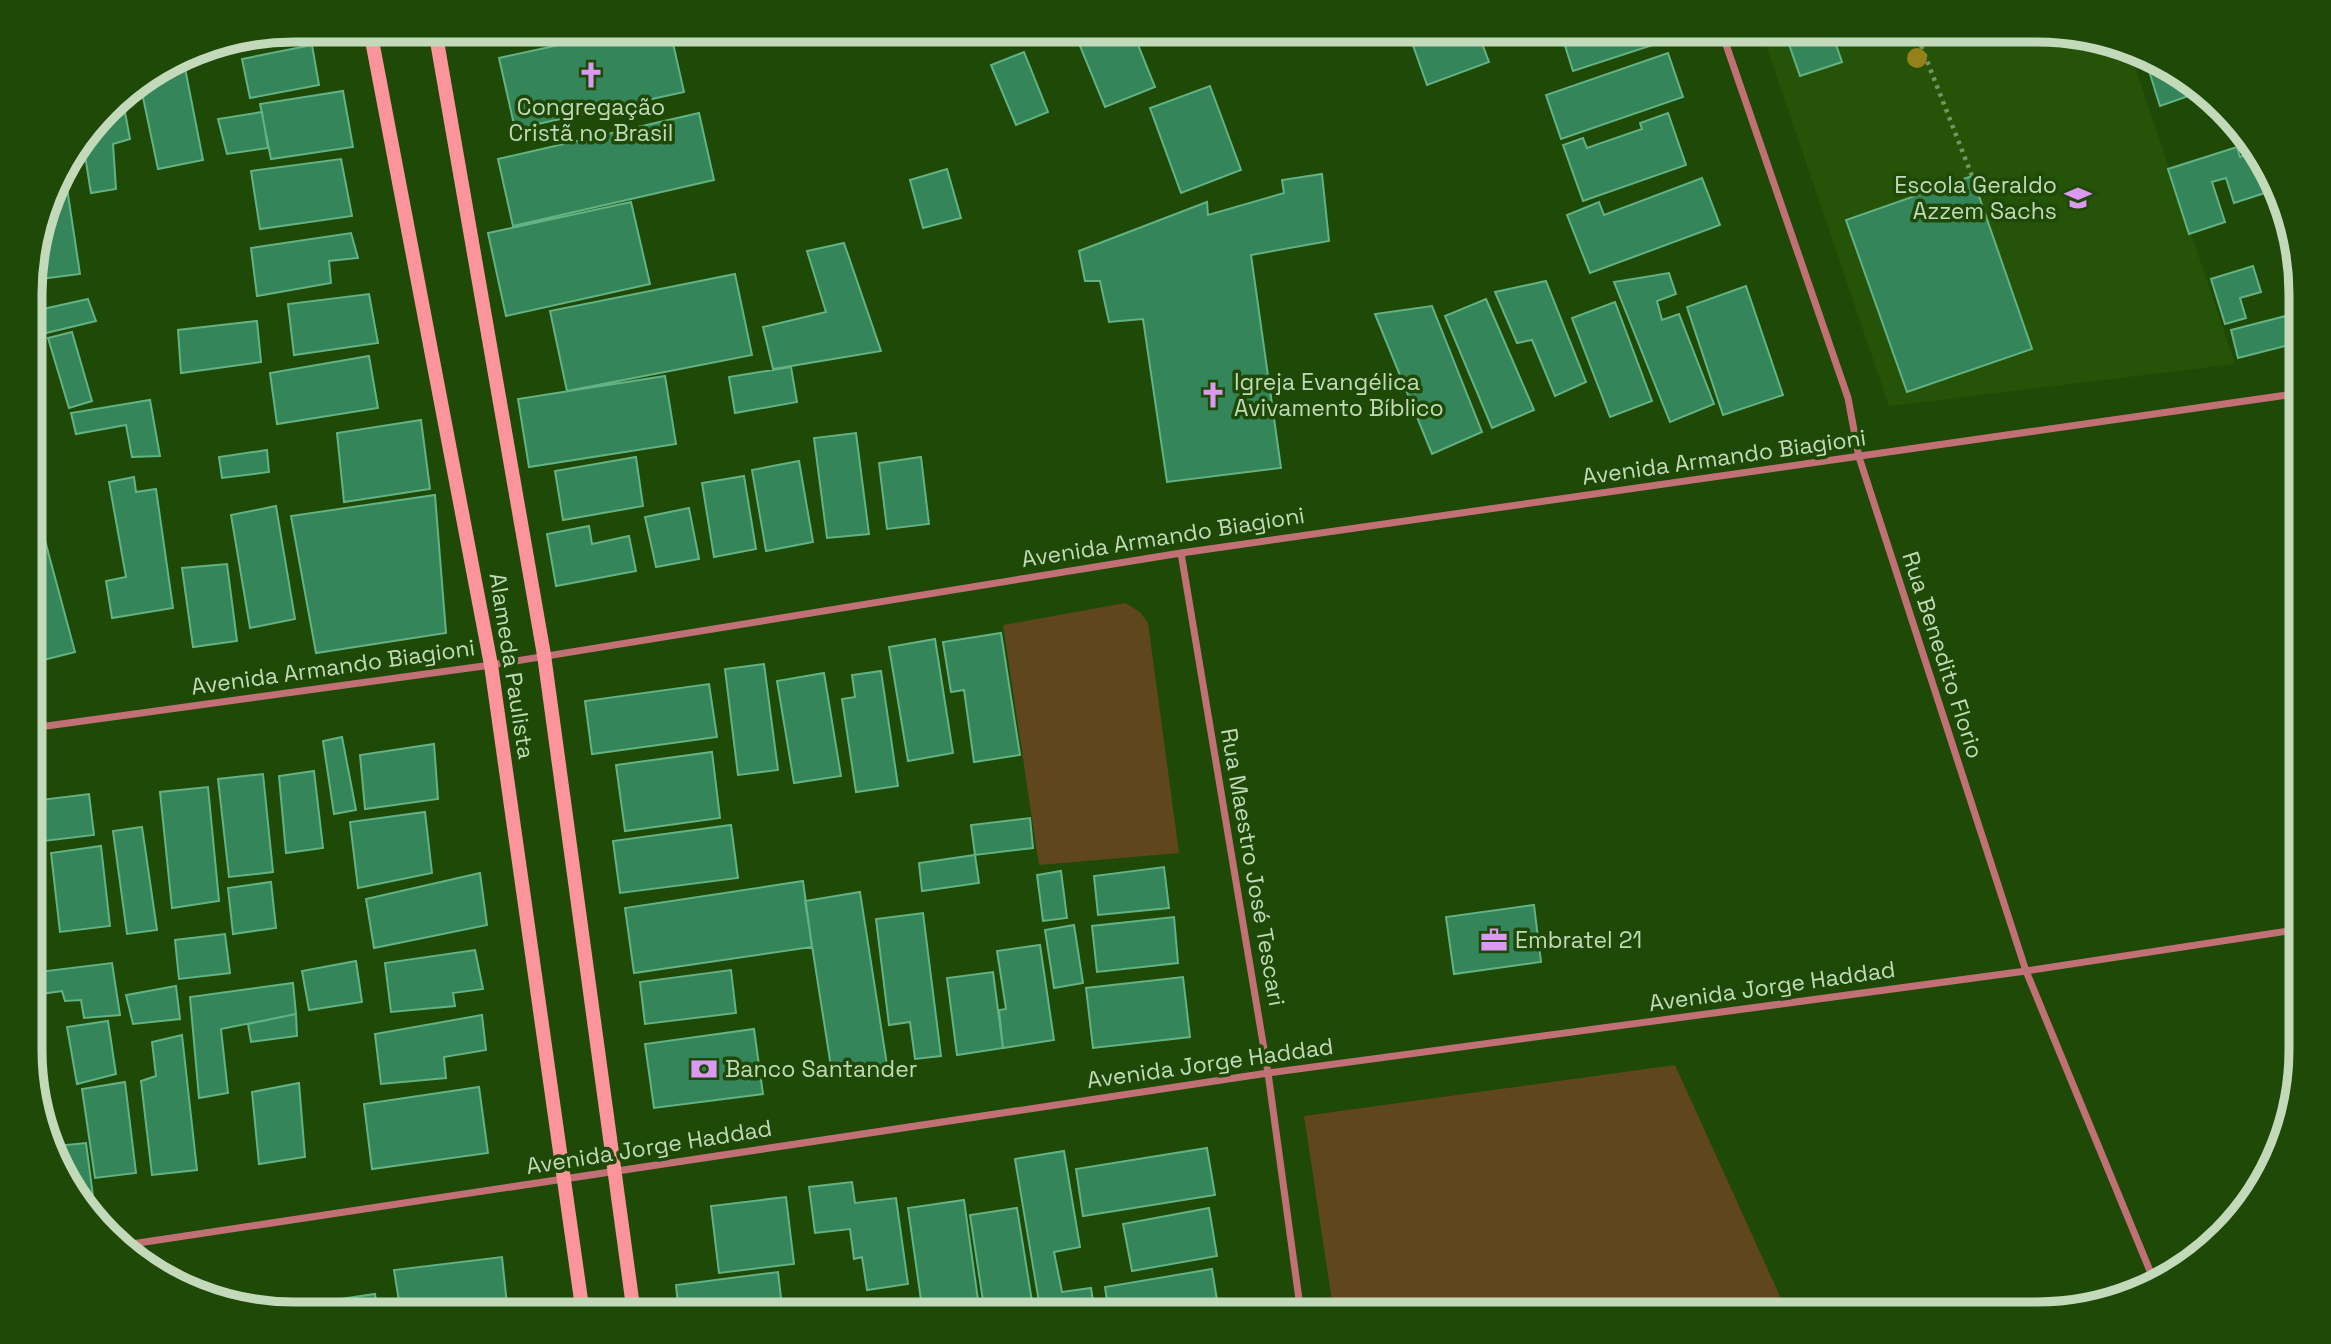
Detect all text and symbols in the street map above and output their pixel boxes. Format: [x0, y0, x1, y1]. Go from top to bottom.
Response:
church icon: Congregação Cristã no Brasil [576, 60, 606, 90]
place label: Congregação Cristã no Brasil [509, 92, 673, 148]
place label: Escola Geraldo Azzem Sachs [1894, 170, 2057, 226]
school or university icon: Escola Geraldo Azzem Sachs [2063, 183, 2093, 213]
place label: Igreja Evangélica Avivamento Bíblico [1234, 367, 1444, 423]
church icon: Igreja Evangélica Avivamento Bíblico [1198, 380, 1228, 410]
street label: Avenida Armando Biagioni [1580, 422, 1868, 492]
street label: Avenida Armando Biagioni [1019, 500, 1307, 574]
street label: Rua Benedito Florio [1895, 548, 1991, 762]
street label: Alameda Paulista [482, 571, 542, 761]
street label: Avenida Armando Biagioni [189, 632, 477, 702]
street label: Rua Maestro José Tescari [1214, 726, 1292, 1008]
office icon: Embratel 21 [1479, 925, 1509, 955]
place label: Embratel 21 [1515, 925, 1642, 955]
street label: Avenida Jorge Haddad [1647, 954, 1897, 1018]
street label: Avenida Jorge Haddad [1085, 1031, 1335, 1095]
bank icon: Banco Santander [689, 1054, 719, 1084]
place label: Banco Santander [725, 1054, 917, 1084]
street label: Avenida Jorge Haddad [524, 1113, 774, 1181]

